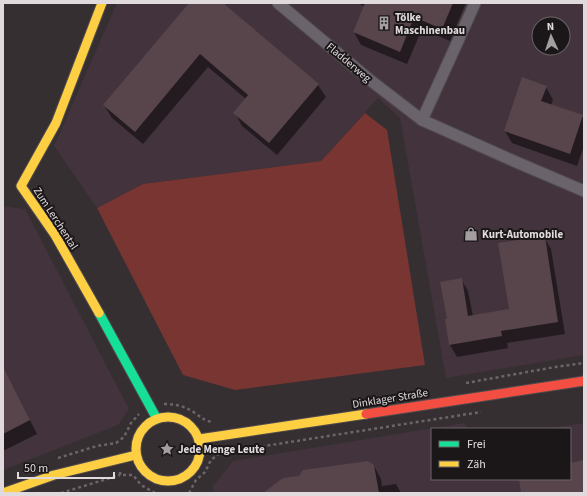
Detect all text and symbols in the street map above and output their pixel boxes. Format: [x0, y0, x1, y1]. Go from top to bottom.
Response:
place label: Tölke Maschinenbau [395, 10, 465, 38]
building icon: Tölke Maschinenbau [376, 15, 392, 31]
north arrow [531, 16, 571, 56]
text: N [546, 19, 555, 34]
street label: Fladderweg [323, 39, 375, 86]
street label: Zum Lerchental [30, 184, 81, 253]
shop icon: Kurt-Automobile [463, 226, 479, 242]
place label: Kurt-Automobile [482, 227, 563, 242]
street label: Dinklager Straße [351, 385, 430, 412]
legend [431, 428, 571, 480]
text: Frei [467, 436, 486, 453]
place icon: Jede Menge Leute [159, 441, 175, 457]
place label: Jede Menge Leute [178, 442, 265, 457]
scale bar [18, 454, 114, 480]
text: Zäh [467, 456, 486, 473]
text: 50 m [24, 460, 48, 477]

